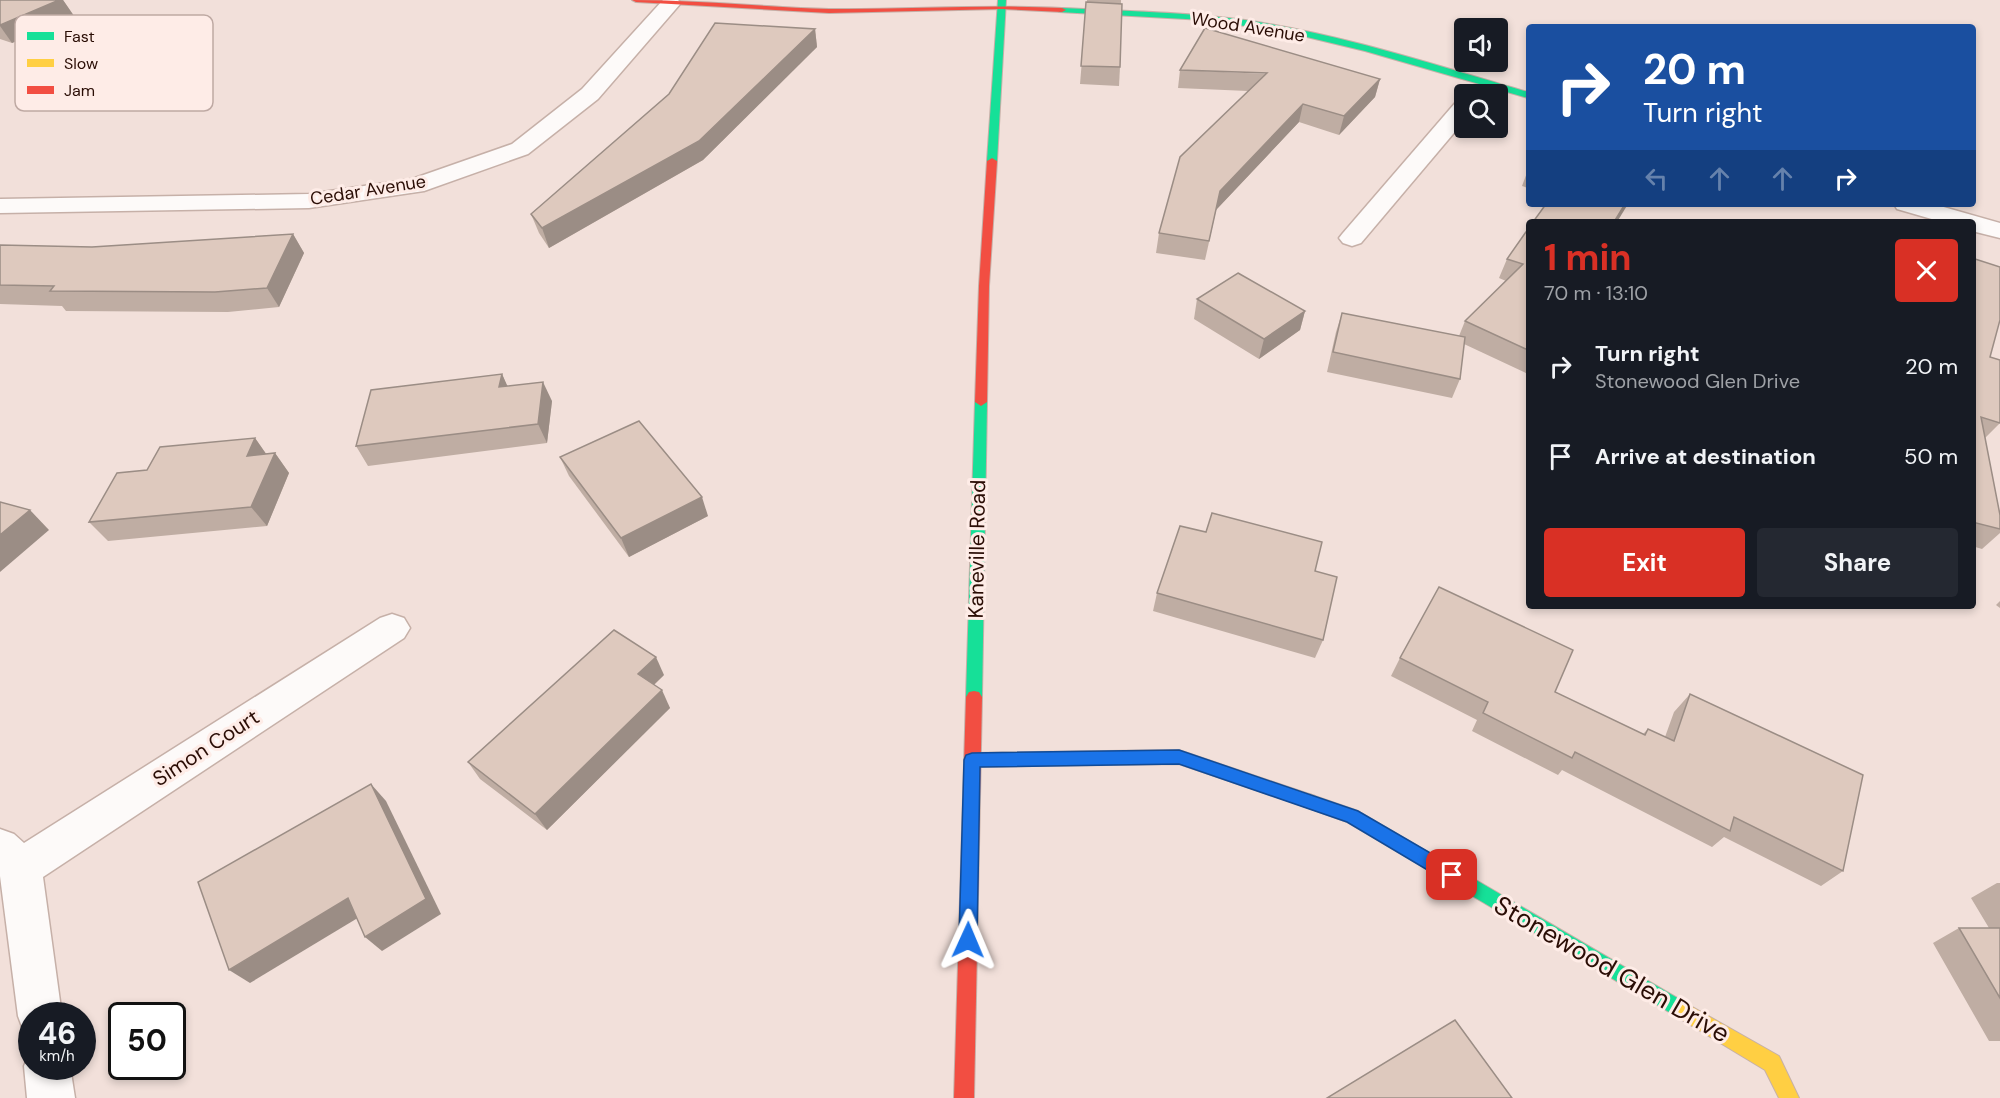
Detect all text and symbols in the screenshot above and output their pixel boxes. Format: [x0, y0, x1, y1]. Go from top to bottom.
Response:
street label: Wood Avenue [1189, 6, 1307, 48]
legend [15, 15, 213, 111]
map controls [1454, 18, 1508, 138]
button: sound [1454, 18, 1508, 72]
text: Fast [64, 26, 95, 47]
text: 20 m [1643, 42, 1746, 97]
icon: right [1544, 48, 1622, 126]
text: Slow [64, 53, 98, 74]
text: Jam [64, 80, 95, 101]
button: search [1454, 84, 1508, 138]
text: Turn right [1643, 95, 1763, 130]
icon: left [1640, 162, 1673, 195]
icon: ahead [1703, 162, 1736, 195]
icon: ahead [1766, 162, 1799, 195]
icon: right [1829, 162, 1862, 195]
street label: Cedar Avenue [308, 169, 428, 211]
text: 1 min [1544, 234, 1632, 281]
button: close [1895, 239, 1958, 302]
text: 70 m · 13:10 [1544, 280, 1648, 306]
text: Turn right [1595, 339, 1700, 368]
icon: right [1544, 350, 1577, 383]
text: 20 m [1905, 352, 1958, 381]
text: Stonewood Glen Drive [1595, 368, 1800, 394]
icon: arrive [1544, 440, 1577, 473]
text: Arrive at destination [1595, 442, 1816, 471]
text: 50 m [1904, 442, 1958, 471]
street label: Kaneville Road [962, 479, 992, 619]
button: Exit [1544, 528, 1745, 597]
button: Share [1757, 528, 1958, 597]
street label: Simon Court [147, 703, 265, 793]
pin [1426, 849, 1477, 900]
icon: arrive [1435, 858, 1468, 891]
street label: Stonewood Glen Drive [1488, 888, 1736, 1050]
position arrow [936, 908, 1000, 972]
speed limit sign: 50 [108, 1002, 186, 1080]
text: 46 [38, 1014, 76, 1053]
text: km/h [39, 1046, 75, 1066]

